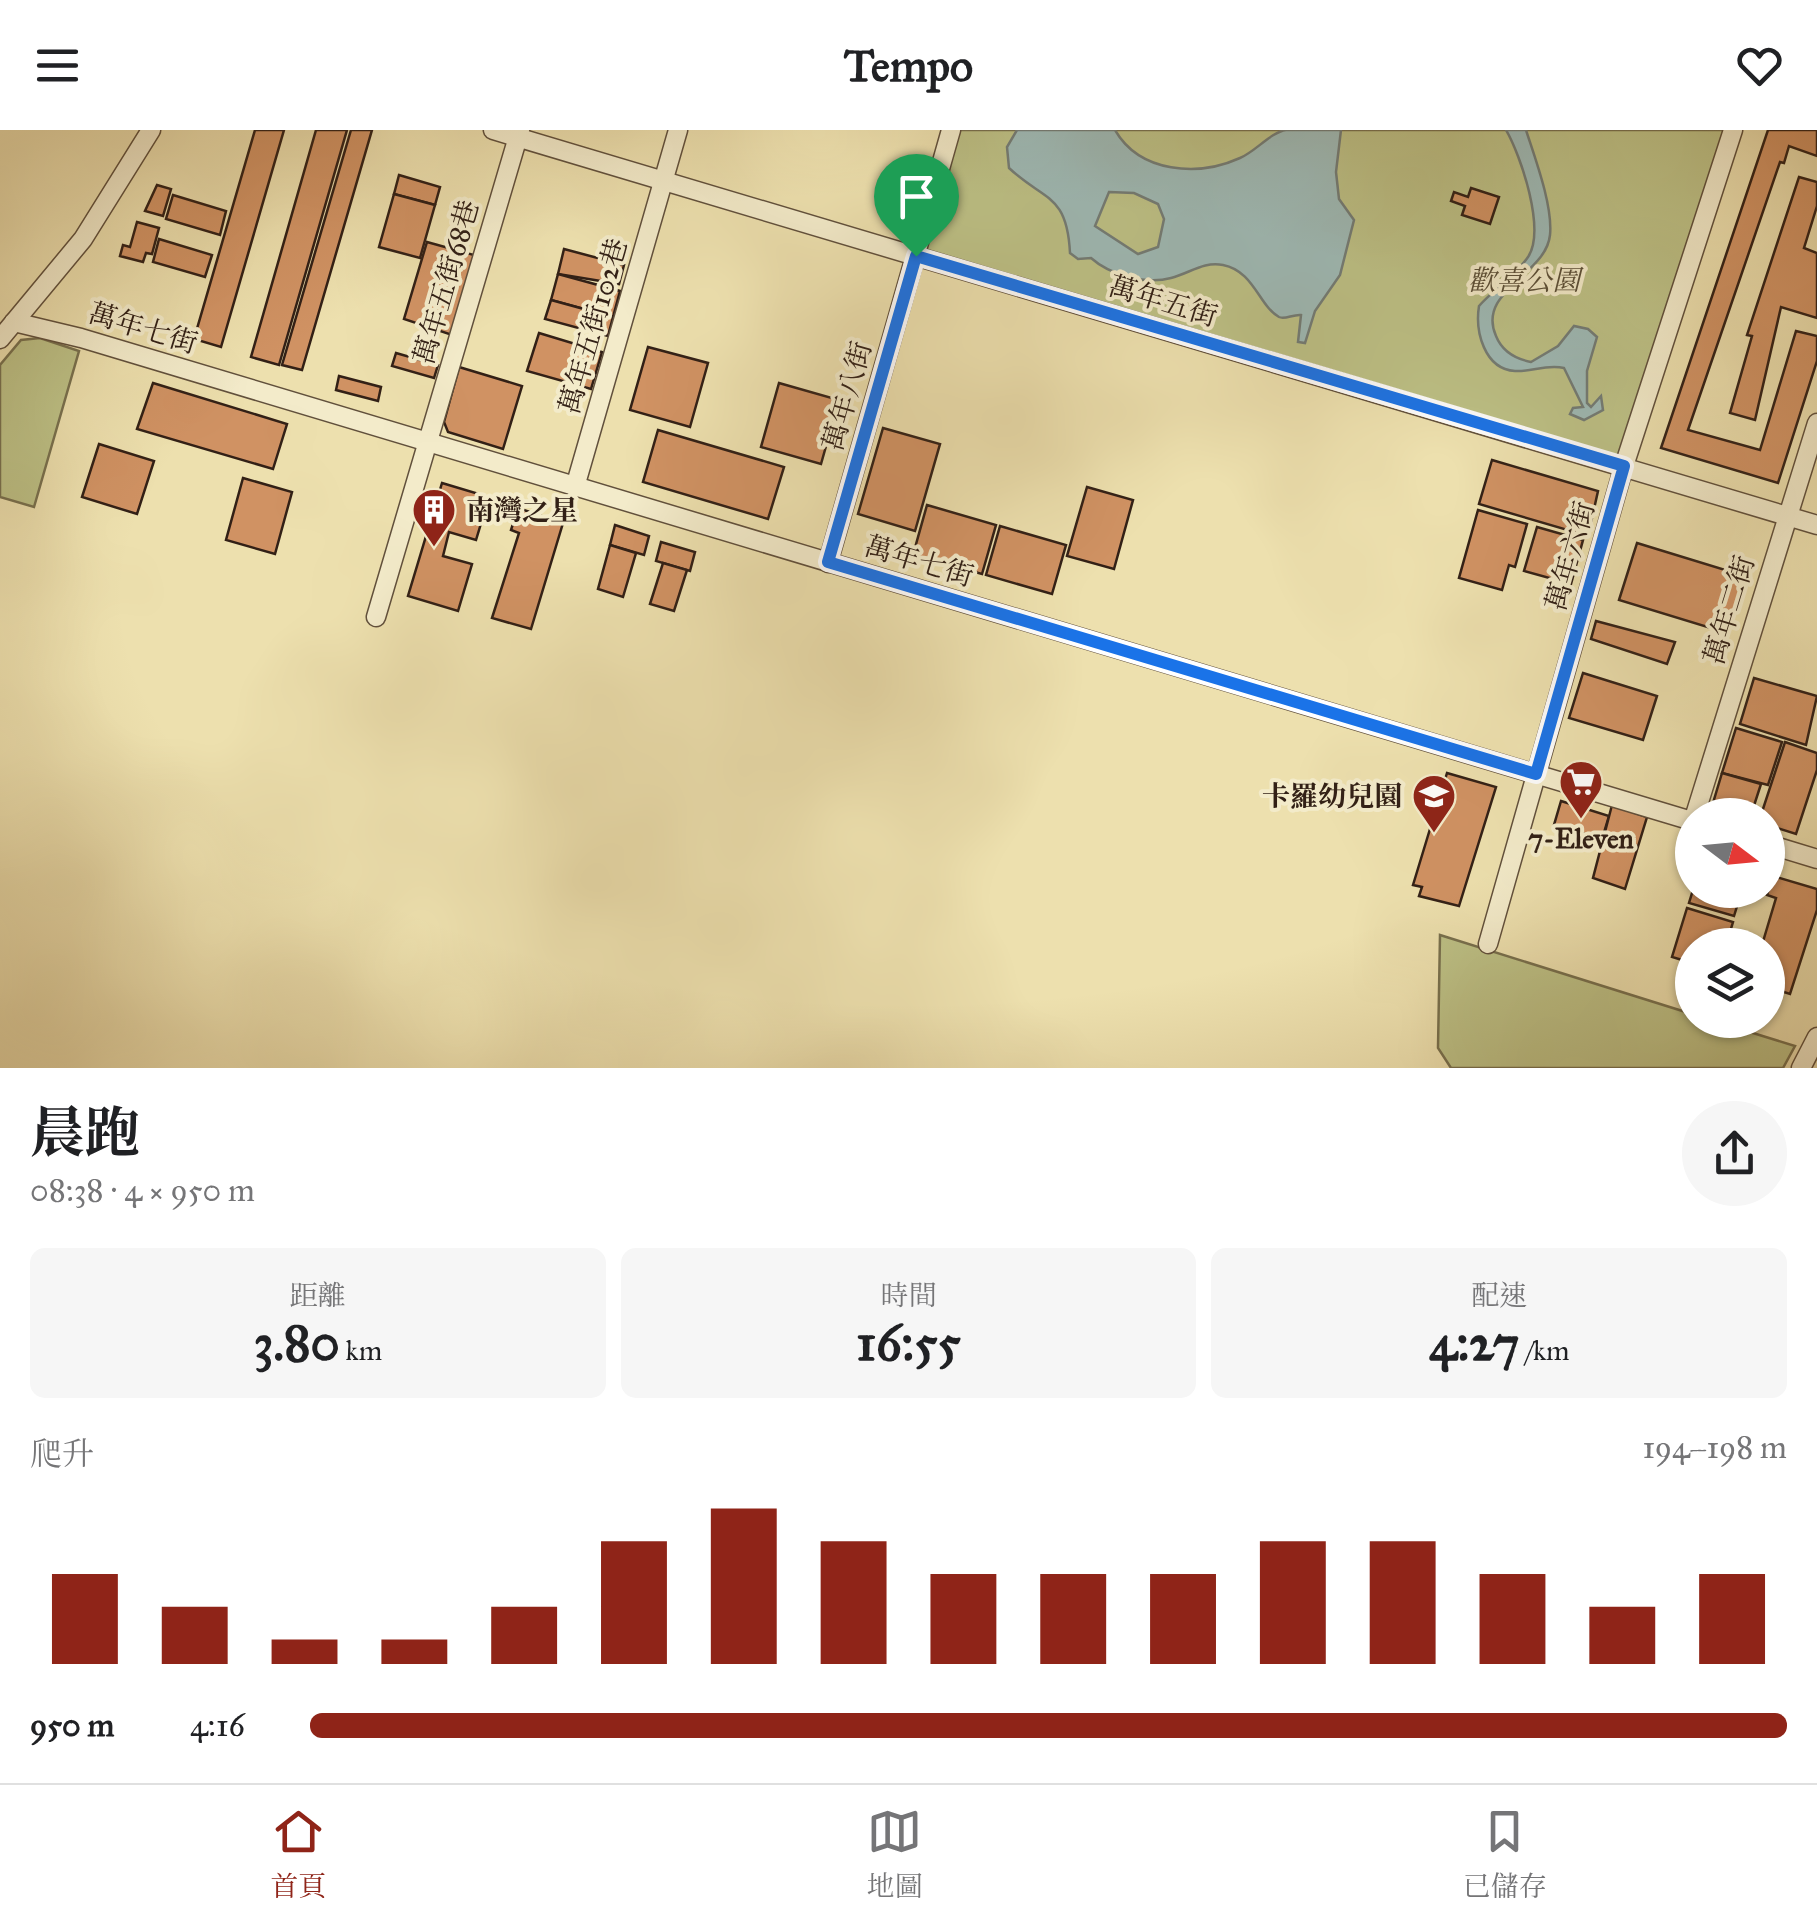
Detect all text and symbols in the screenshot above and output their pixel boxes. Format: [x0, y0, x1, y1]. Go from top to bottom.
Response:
icon: menu [30, 38, 85, 93]
text: Tempo [844, 38, 973, 93]
icon: heart [1732, 38, 1787, 93]
pin [874, 154, 959, 257]
icon: arrive [889, 169, 944, 224]
street label: 萬年五街68巷 [406, 196, 486, 368]
street label: 萬年五街102巷 [551, 234, 635, 418]
park label: 歡喜公園 [1468, 263, 1584, 298]
street label: 萬年五街 [1104, 268, 1222, 334]
street label: 萬年七街 [84, 295, 202, 361]
street label: 萬年八街 [815, 337, 879, 455]
building icon: 南灣之星 [411, 487, 457, 548]
place label: 南灣之星 [466, 493, 578, 528]
street label: 萬年六街 [1538, 497, 1602, 615]
street label: 萬年七街 [860, 528, 978, 594]
street label: 萬年二街 [1696, 551, 1762, 669]
supermarket icon: 7-Eleven [1558, 759, 1604, 820]
school or university icon: 卡羅幼兒園 [1411, 773, 1457, 834]
place label: 卡羅幼兒園 [1262, 779, 1402, 814]
north arrow [1675, 798, 1785, 908]
map controls [1675, 798, 1785, 1038]
place label: 7-Eleven [1528, 821, 1634, 856]
button: layers [1675, 928, 1785, 1038]
text: 晨跑 [30, 1100, 140, 1167]
button: share [1682, 1101, 1787, 1206]
text: 08:38 · 4 × 950 m [30, 1171, 255, 1210]
text: 距離 [290, 1278, 346, 1313]
text: 時間 [880, 1278, 937, 1313]
text: 配速 [1471, 1278, 1527, 1313]
text: 3.80 [254, 1313, 340, 1374]
text: 16:55 [856, 1313, 961, 1374]
text: 4:27 [1429, 1313, 1519, 1374]
text: km [340, 1333, 382, 1368]
text: /km [1519, 1333, 1569, 1368]
text: 194–198 m [1642, 1428, 1787, 1467]
text: 爬升 [30, 1435, 94, 1474]
text: 950 m [30, 1706, 114, 1745]
text: 4:16 [190, 1706, 245, 1745]
tab: 首頁 [270, 1804, 326, 1904]
tab: 地圖 [866, 1804, 923, 1904]
tab: 已儲存 [1463, 1804, 1547, 1904]

